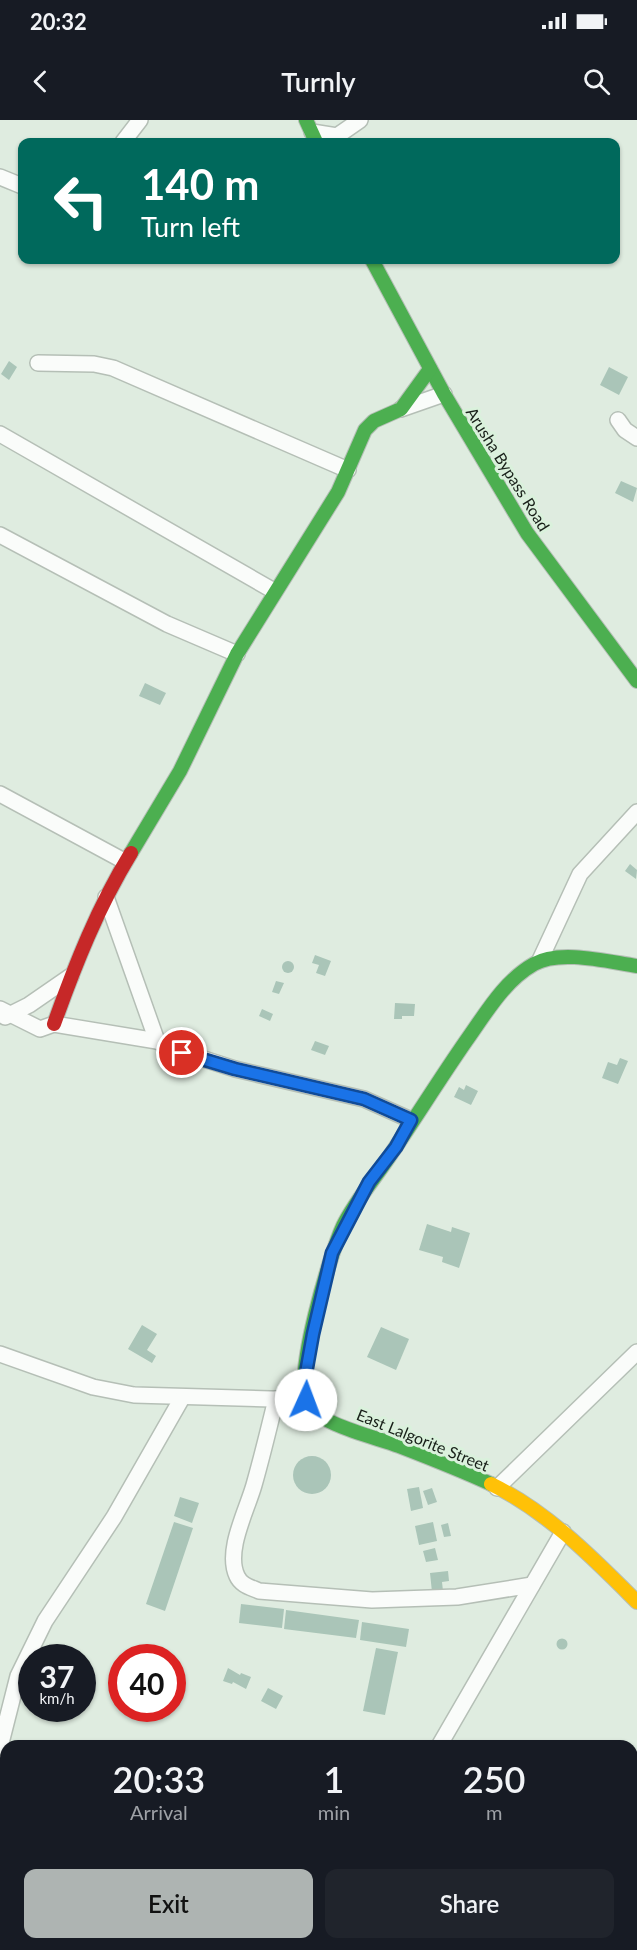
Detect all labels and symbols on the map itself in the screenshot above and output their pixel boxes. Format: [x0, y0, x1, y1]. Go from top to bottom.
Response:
street label: Arusha Bypass Road [463, 403, 554, 534]
pin [156, 1027, 207, 1078]
position arrow [274, 1368, 338, 1432]
street label: East Lalgorite Street [354, 1404, 492, 1475]
speed limit sign: 40 [108, 1644, 186, 1722]

